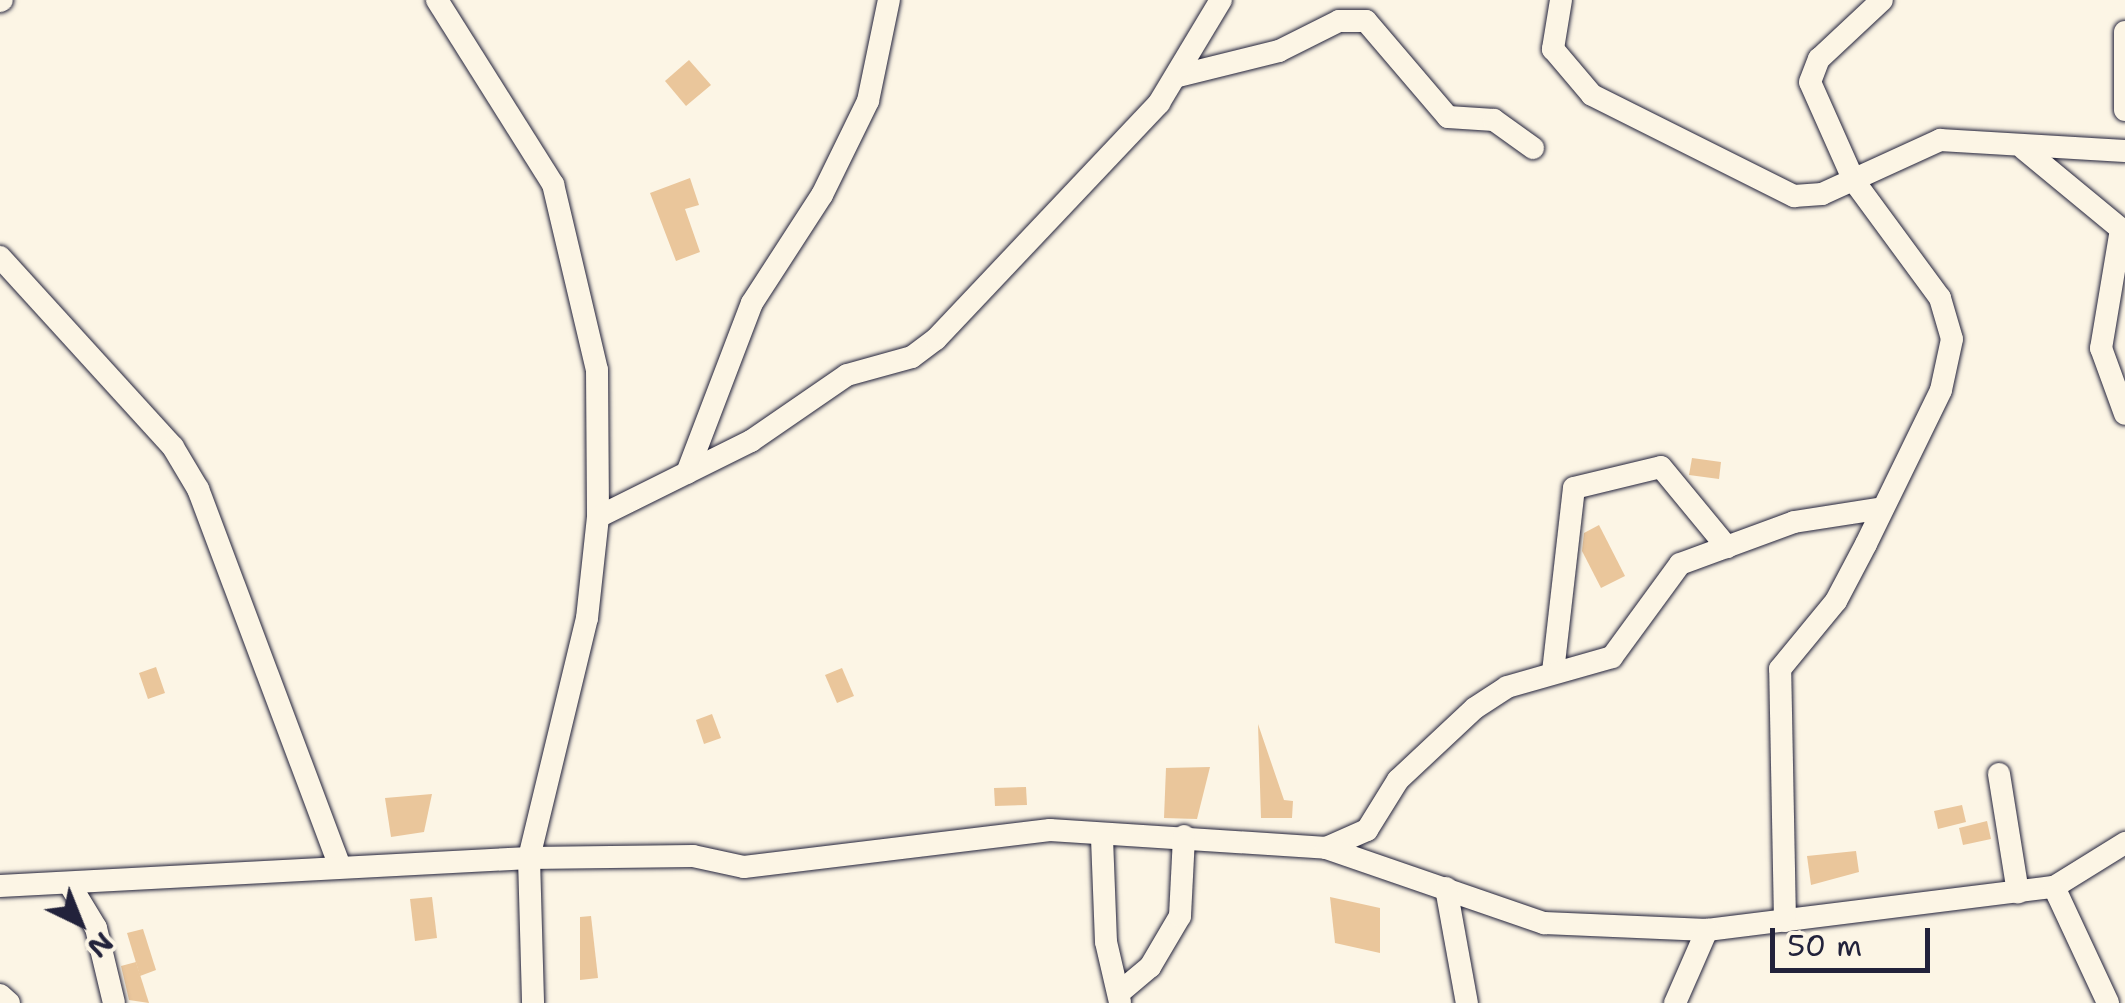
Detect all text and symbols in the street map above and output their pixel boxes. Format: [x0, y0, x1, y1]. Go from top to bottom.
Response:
north arrow [30, 873, 130, 973]
scale bar [1775, 908, 1935, 970]
text: N [79, 923, 122, 966]
text: 50 m [1787, 925, 1862, 966]

